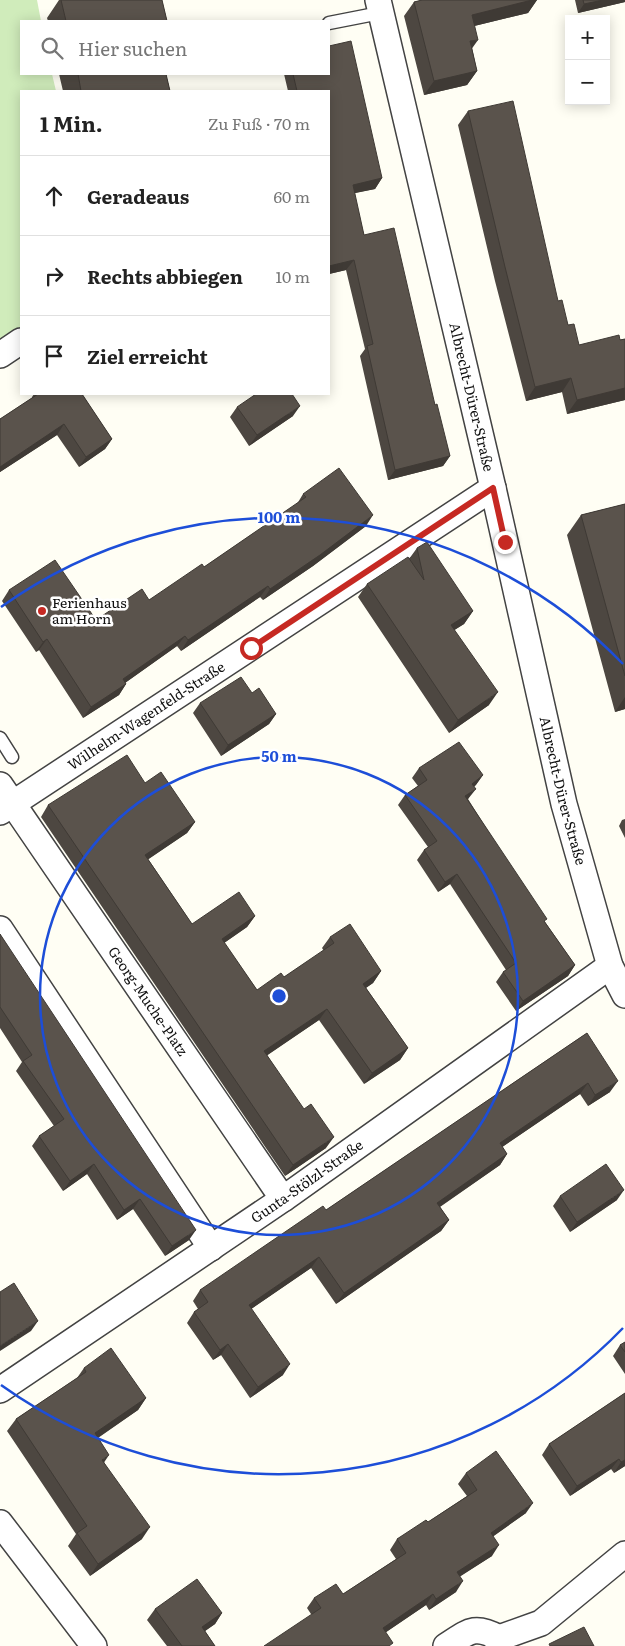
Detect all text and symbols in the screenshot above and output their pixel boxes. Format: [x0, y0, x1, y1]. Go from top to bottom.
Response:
map controls [565, 15, 610, 105]
button: + [565, 15, 610, 60]
search box [20, 20, 330, 75]
icon: search [38, 34, 66, 62]
text: Hier suchen [78, 34, 187, 62]
button: − [565, 60, 610, 105]
text: 1 Min. [40, 107, 103, 138]
text: Zu Fuß · 70 m [208, 111, 310, 135]
icon: ahead [40, 182, 68, 210]
text: Geradeaus [87, 182, 189, 210]
text: 60 m [273, 184, 310, 208]
icon: right [40, 262, 68, 290]
text: Rechts abbiegen [87, 262, 243, 290]
text: 10 m [276, 264, 310, 288]
street label: Albrecht-Dürer-Straße [445, 320, 500, 473]
icon: arrive [40, 342, 68, 370]
text: Ziel erreicht [87, 342, 208, 370]
text: 100 m [258, 505, 300, 528]
route end [494, 531, 517, 554]
place label: Ferienhaus am Horn [52, 592, 127, 628]
marker: Ferienhaus am Horn [36, 605, 48, 617]
route start [240, 637, 263, 660]
street label: Wilhelm-Wagenfeld-Straße [63, 656, 228, 774]
street label: Albrecht-Dürer-Straße [536, 714, 592, 867]
text: 50 m [261, 744, 297, 767]
street label: Georg-Muche-Platz [104, 942, 193, 1060]
centre of rings [270, 987, 288, 1005]
street label: Gunta-Stölzl-Straße [246, 1134, 366, 1227]

